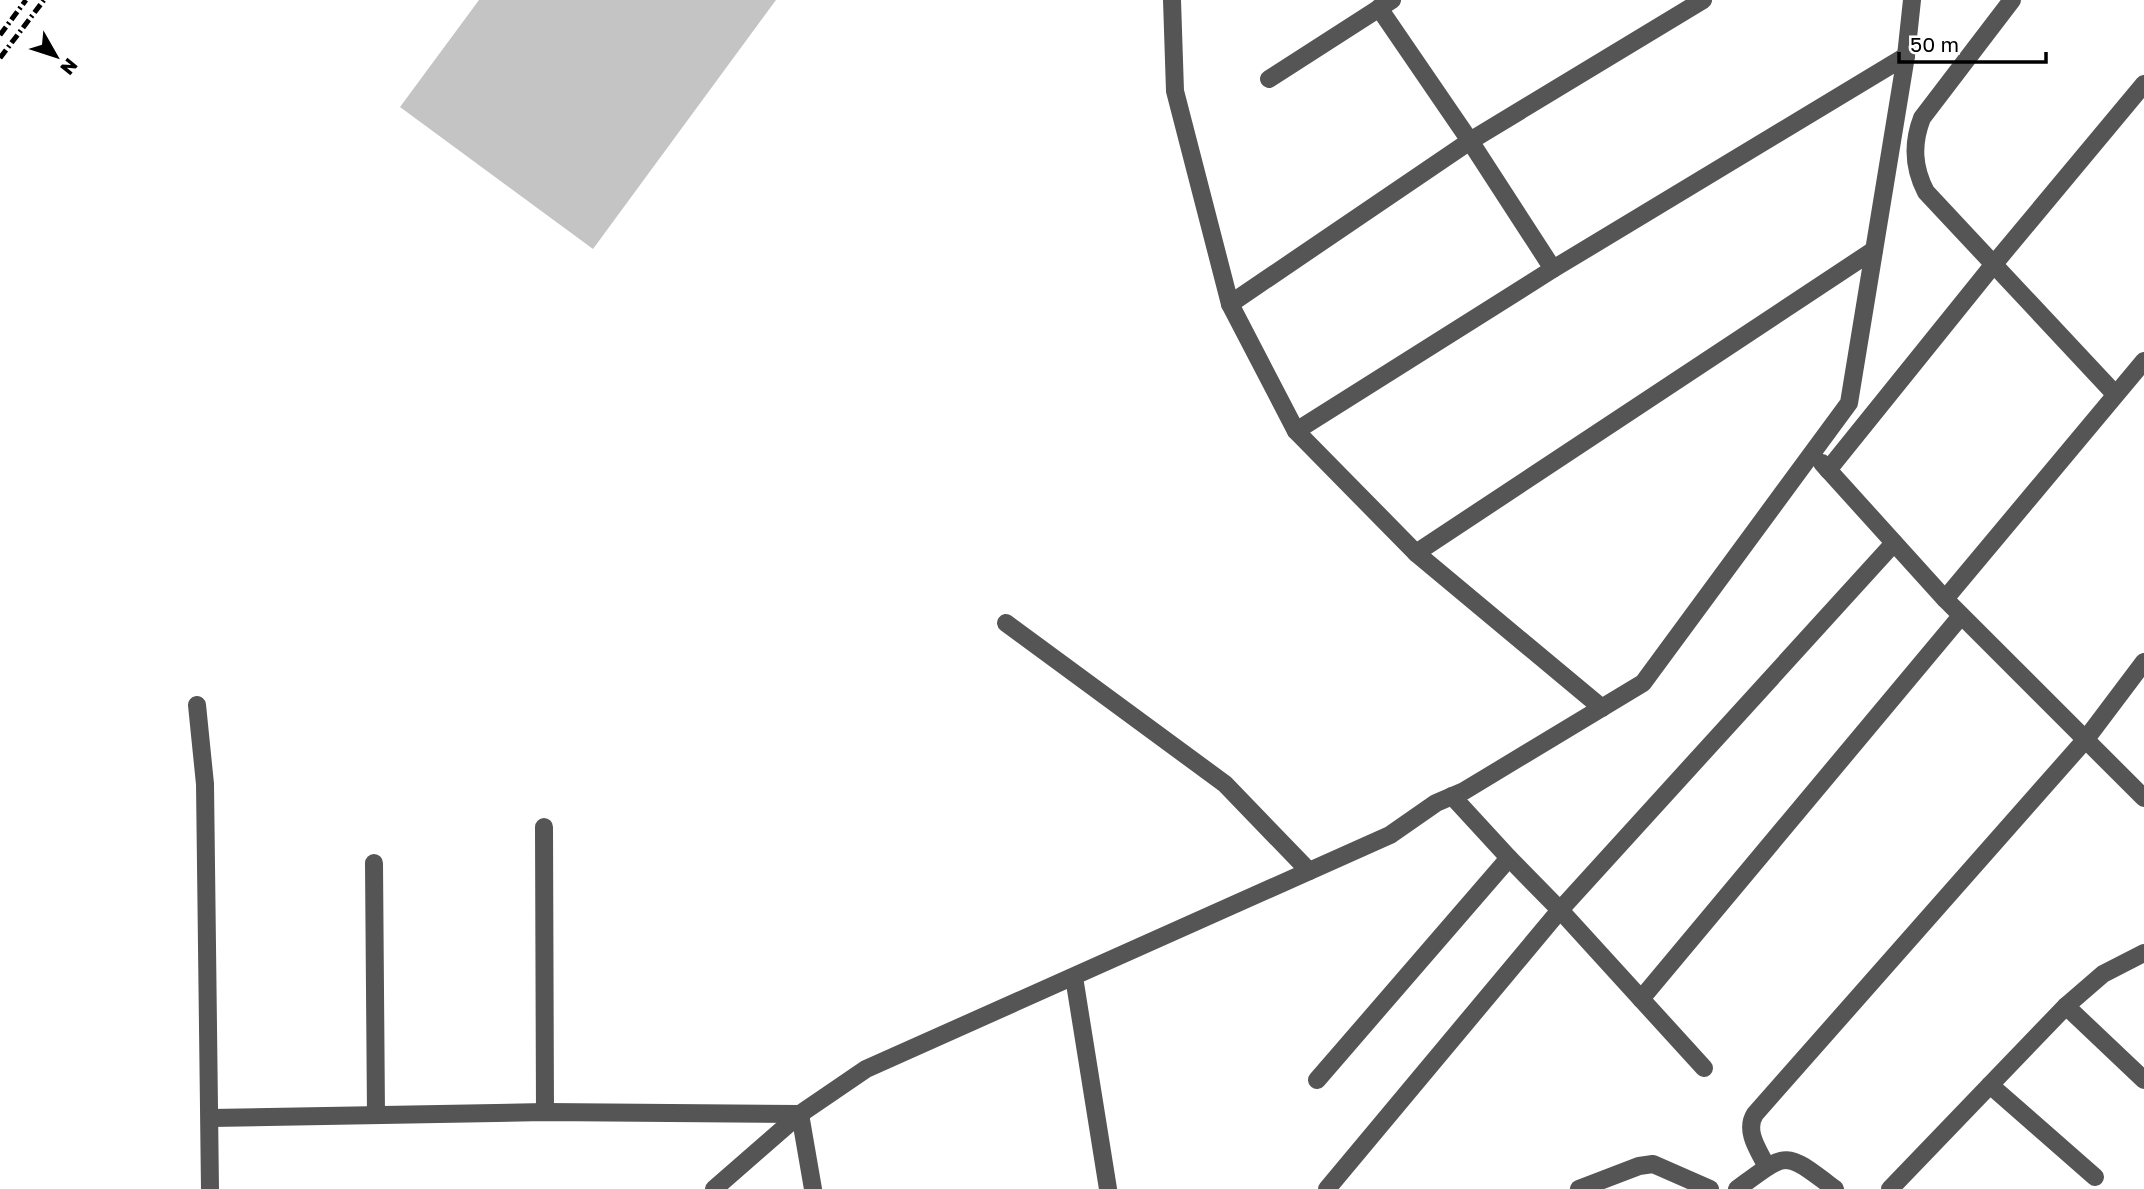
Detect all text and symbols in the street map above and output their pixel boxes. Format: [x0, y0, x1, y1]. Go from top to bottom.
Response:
north arrow [21, 21, 91, 91]
scale bar [1899, 21, 2046, 65]
text: 50 m [1910, 31, 1959, 57]
text: N [56, 54, 83, 80]

